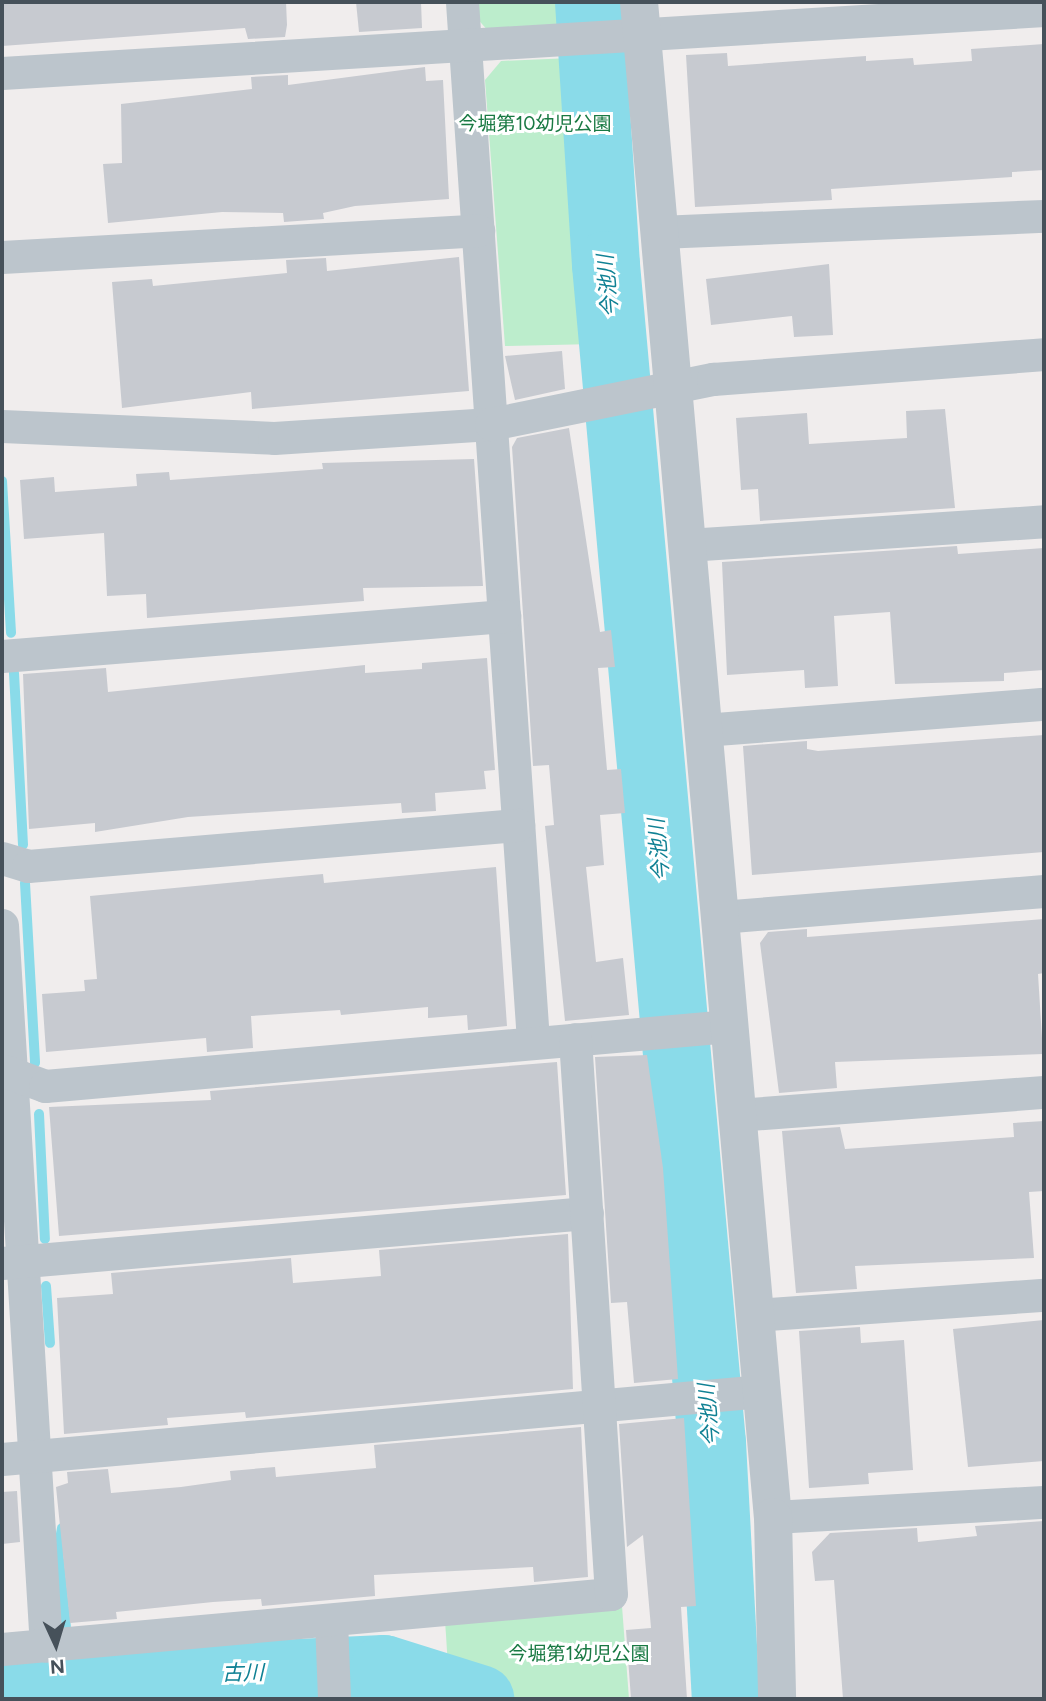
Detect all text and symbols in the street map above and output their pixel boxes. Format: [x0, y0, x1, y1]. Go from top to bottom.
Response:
park label: 今堀第10幼児公園 [458, 113, 612, 135]
water label: 今池川 [593, 254, 623, 318]
water label: 今池川 [644, 818, 674, 882]
water label: 今池川 [694, 1383, 724, 1447]
north arrow [21, 1610, 91, 1680]
park label: 今堀第1幼児公園 [509, 1643, 649, 1665]
text: N [49, 1654, 66, 1678]
water label: 古川 [222, 1660, 264, 1686]

